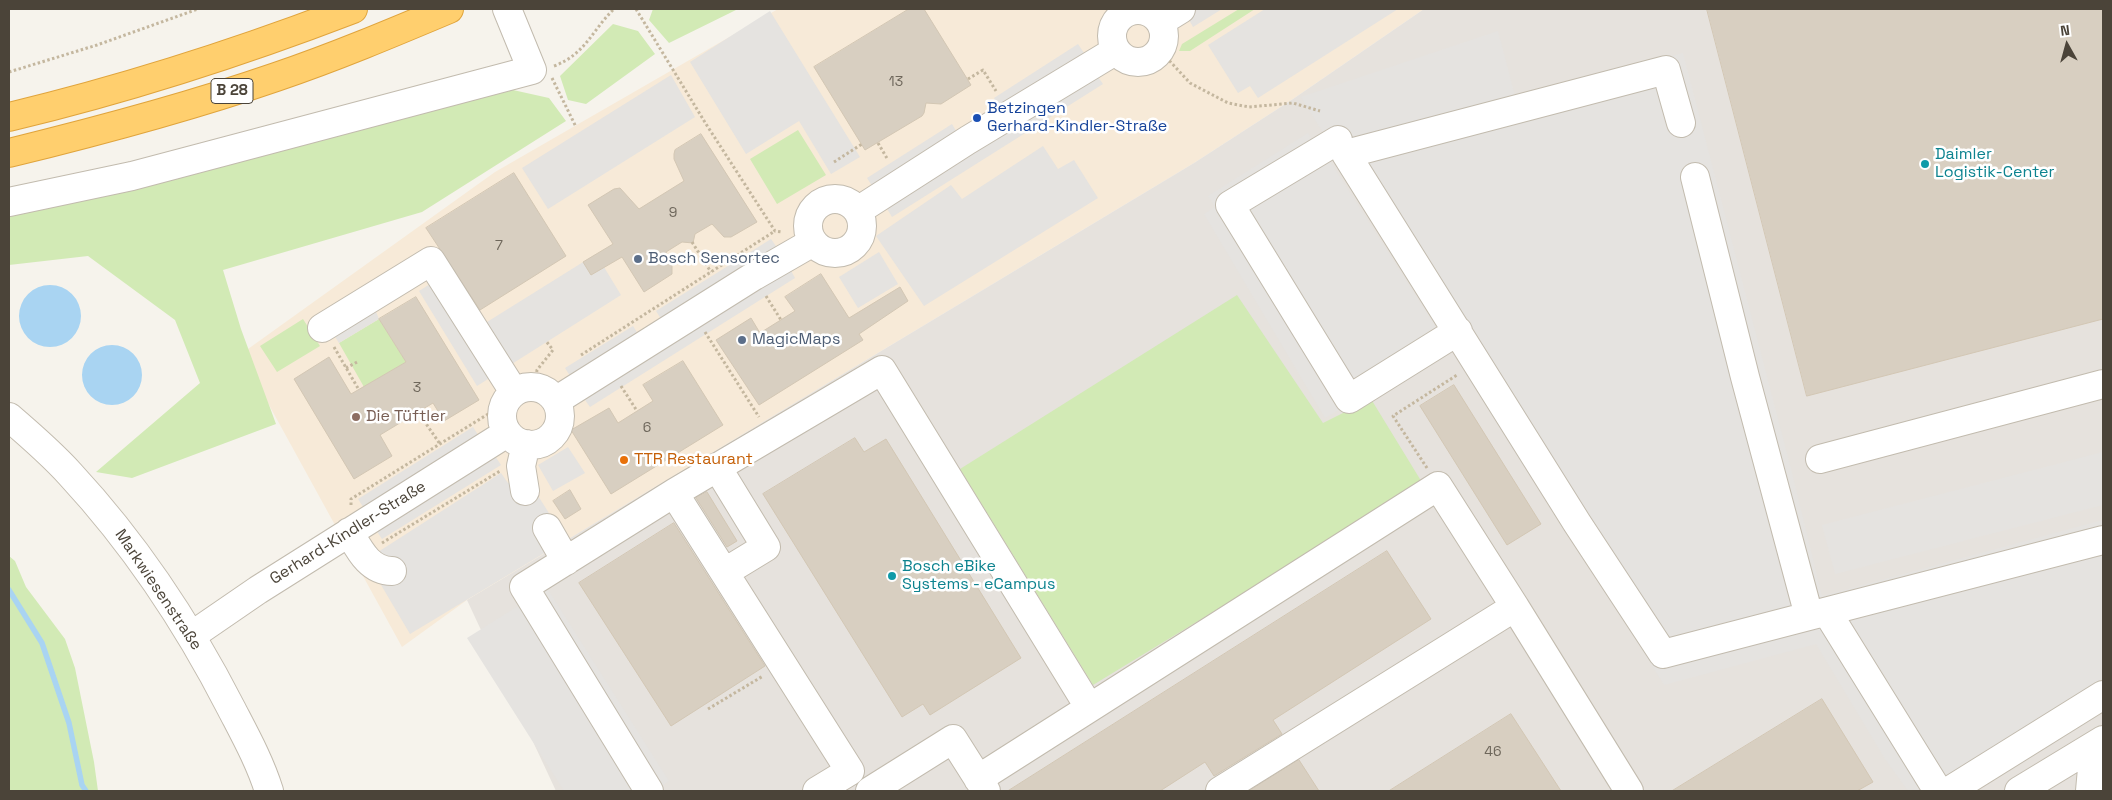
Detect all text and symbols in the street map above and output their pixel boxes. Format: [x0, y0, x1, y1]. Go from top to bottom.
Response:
north arrow [2042, 20, 2092, 70]
text: N [2059, 21, 2071, 40]
house number: 13 [889, 74, 903, 90]
road number: B 28 [211, 78, 253, 104]
place label: Betzingen Gerhard-Kindler-Straße [987, 99, 1167, 137]
marker: Betzingen Gerhard-Kindler-Straße [971, 112, 983, 124]
place label: Daimler Logistik-Center [1935, 145, 2055, 183]
marker: Daimler Logistik-Center [1919, 158, 1931, 170]
house number: 9 [669, 205, 677, 221]
house number: 7 [495, 238, 503, 254]
place label: Bosch Sensortec [648, 249, 780, 269]
marker: Bosch Sensortec [632, 253, 644, 265]
place label: MagicMaps [752, 330, 840, 350]
marker: MagicMaps [736, 334, 748, 346]
house number: 3 [413, 380, 421, 396]
place label: Die Tüftler [366, 407, 446, 427]
marker: Die Tüftler [350, 411, 362, 423]
house number: 6 [643, 420, 651, 436]
place label: TTR Restaurant [634, 450, 753, 470]
marker: TTR Restaurant [618, 454, 630, 466]
street label: Gerhard-Kindler-Straße [267, 477, 429, 589]
street label: Markwiesenstraße [110, 526, 206, 654]
place label: Bosch eBike Systems - eCampus [902, 557, 1055, 595]
marker: Bosch eBike Systems - eCampus [886, 570, 898, 582]
house number: 46 [1484, 744, 1502, 760]

